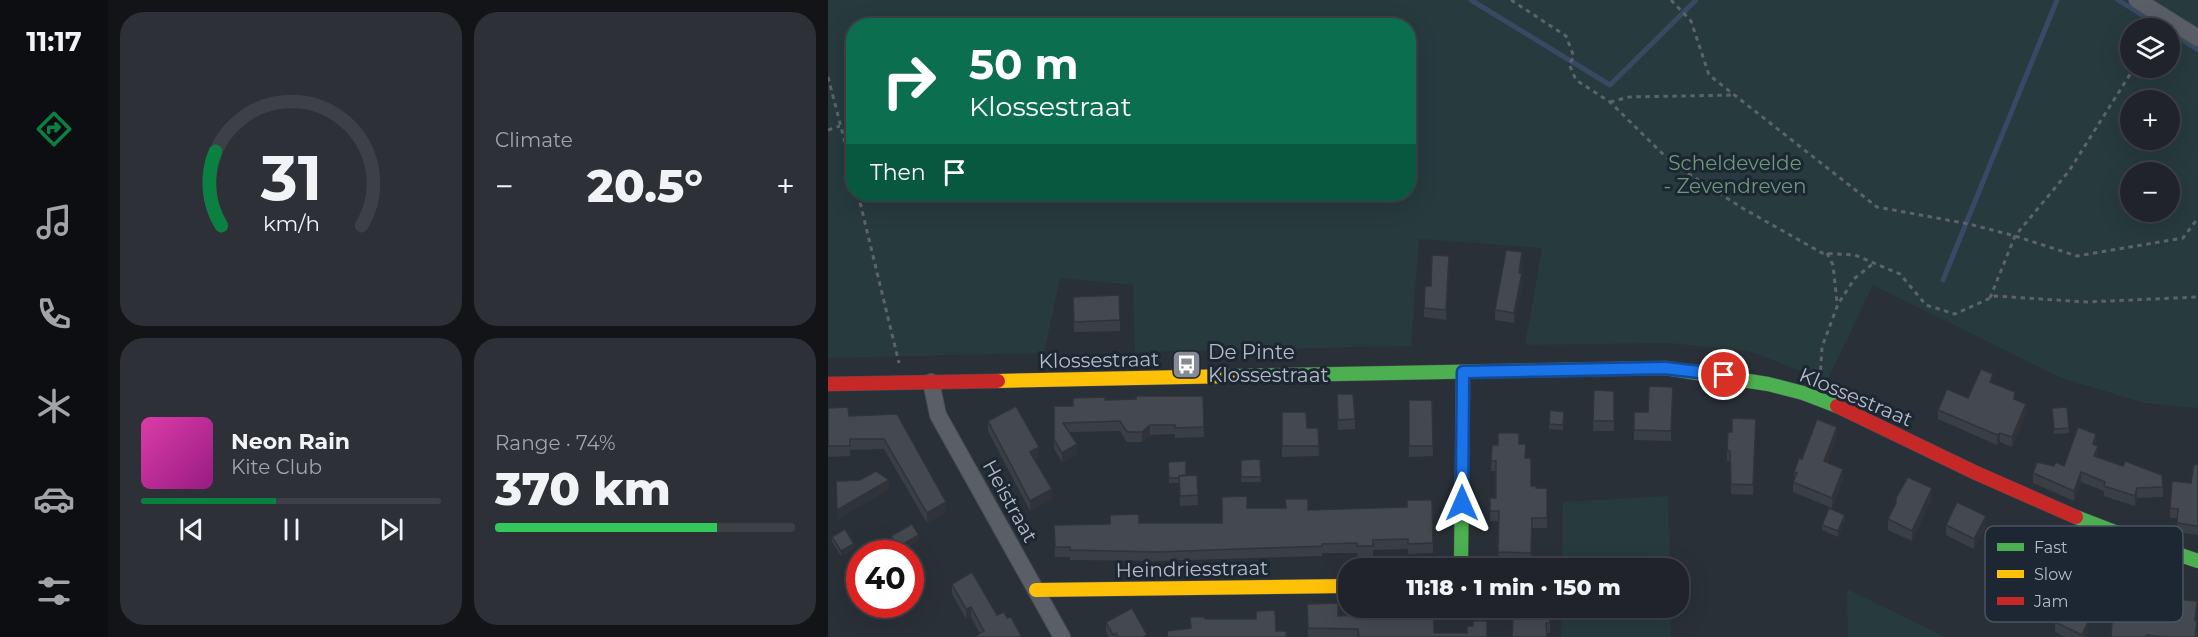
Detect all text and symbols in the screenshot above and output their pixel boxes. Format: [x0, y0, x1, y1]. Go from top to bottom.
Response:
map controls [2120, 18, 2180, 222]
button: layers [2120, 18, 2180, 78]
text: 11:17 [26, 25, 82, 58]
text: 50 m [969, 38, 1078, 90]
icon: right [870, 42, 948, 120]
text: Klossestraat [969, 90, 1132, 123]
button: + [2120, 90, 2180, 150]
icon: directions [33, 108, 75, 150]
text: Climate [495, 128, 573, 152]
text: 31 [259, 140, 322, 216]
park label: Scheldevelde - Zevendreven [1664, 151, 1806, 198]
icon: arrive [938, 156, 971, 189]
text: 20.5° [587, 158, 703, 213]
text: Then [870, 159, 926, 186]
button: − [2120, 162, 2180, 222]
text: − [495, 166, 514, 206]
text: + [776, 166, 795, 206]
icon: music [33, 201, 75, 243]
text: km/h [262, 210, 320, 236]
icon: phone [33, 293, 75, 335]
place label: De Pinte Klossestraat [1208, 340, 1329, 387]
street label: Klossestraat [1039, 347, 1159, 373]
bus stop icon: De Pinte Klossestraat [1171, 348, 1203, 380]
pin [1698, 349, 1749, 400]
icon: arrive [1707, 358, 1740, 391]
street label: Klossestraat [1796, 362, 1916, 432]
icon: climate [33, 385, 75, 427]
text: Neon Rain [231, 428, 350, 455]
text: Range · 74% [495, 431, 616, 455]
text: Kite Club [231, 455, 322, 479]
street label: Heistraat [978, 456, 1042, 546]
text: 370 km [495, 461, 671, 516]
position arrow [1430, 471, 1494, 535]
icon: car [33, 478, 75, 520]
icon: previous [175, 513, 208, 546]
icon: pause [275, 513, 308, 546]
icon: next [375, 513, 408, 546]
legend [1985, 526, 2183, 622]
text: Fast [2034, 538, 2068, 557]
speed limit sign: 40 [846, 540, 924, 618]
street label: Heindriesstraat [1115, 556, 1269, 582]
text: Slow [2034, 565, 2072, 584]
icon: filters [33, 570, 75, 612]
text: 11:18 · 1 min · 150 m [1406, 574, 1621, 601]
text: Jam [2033, 592, 2068, 611]

